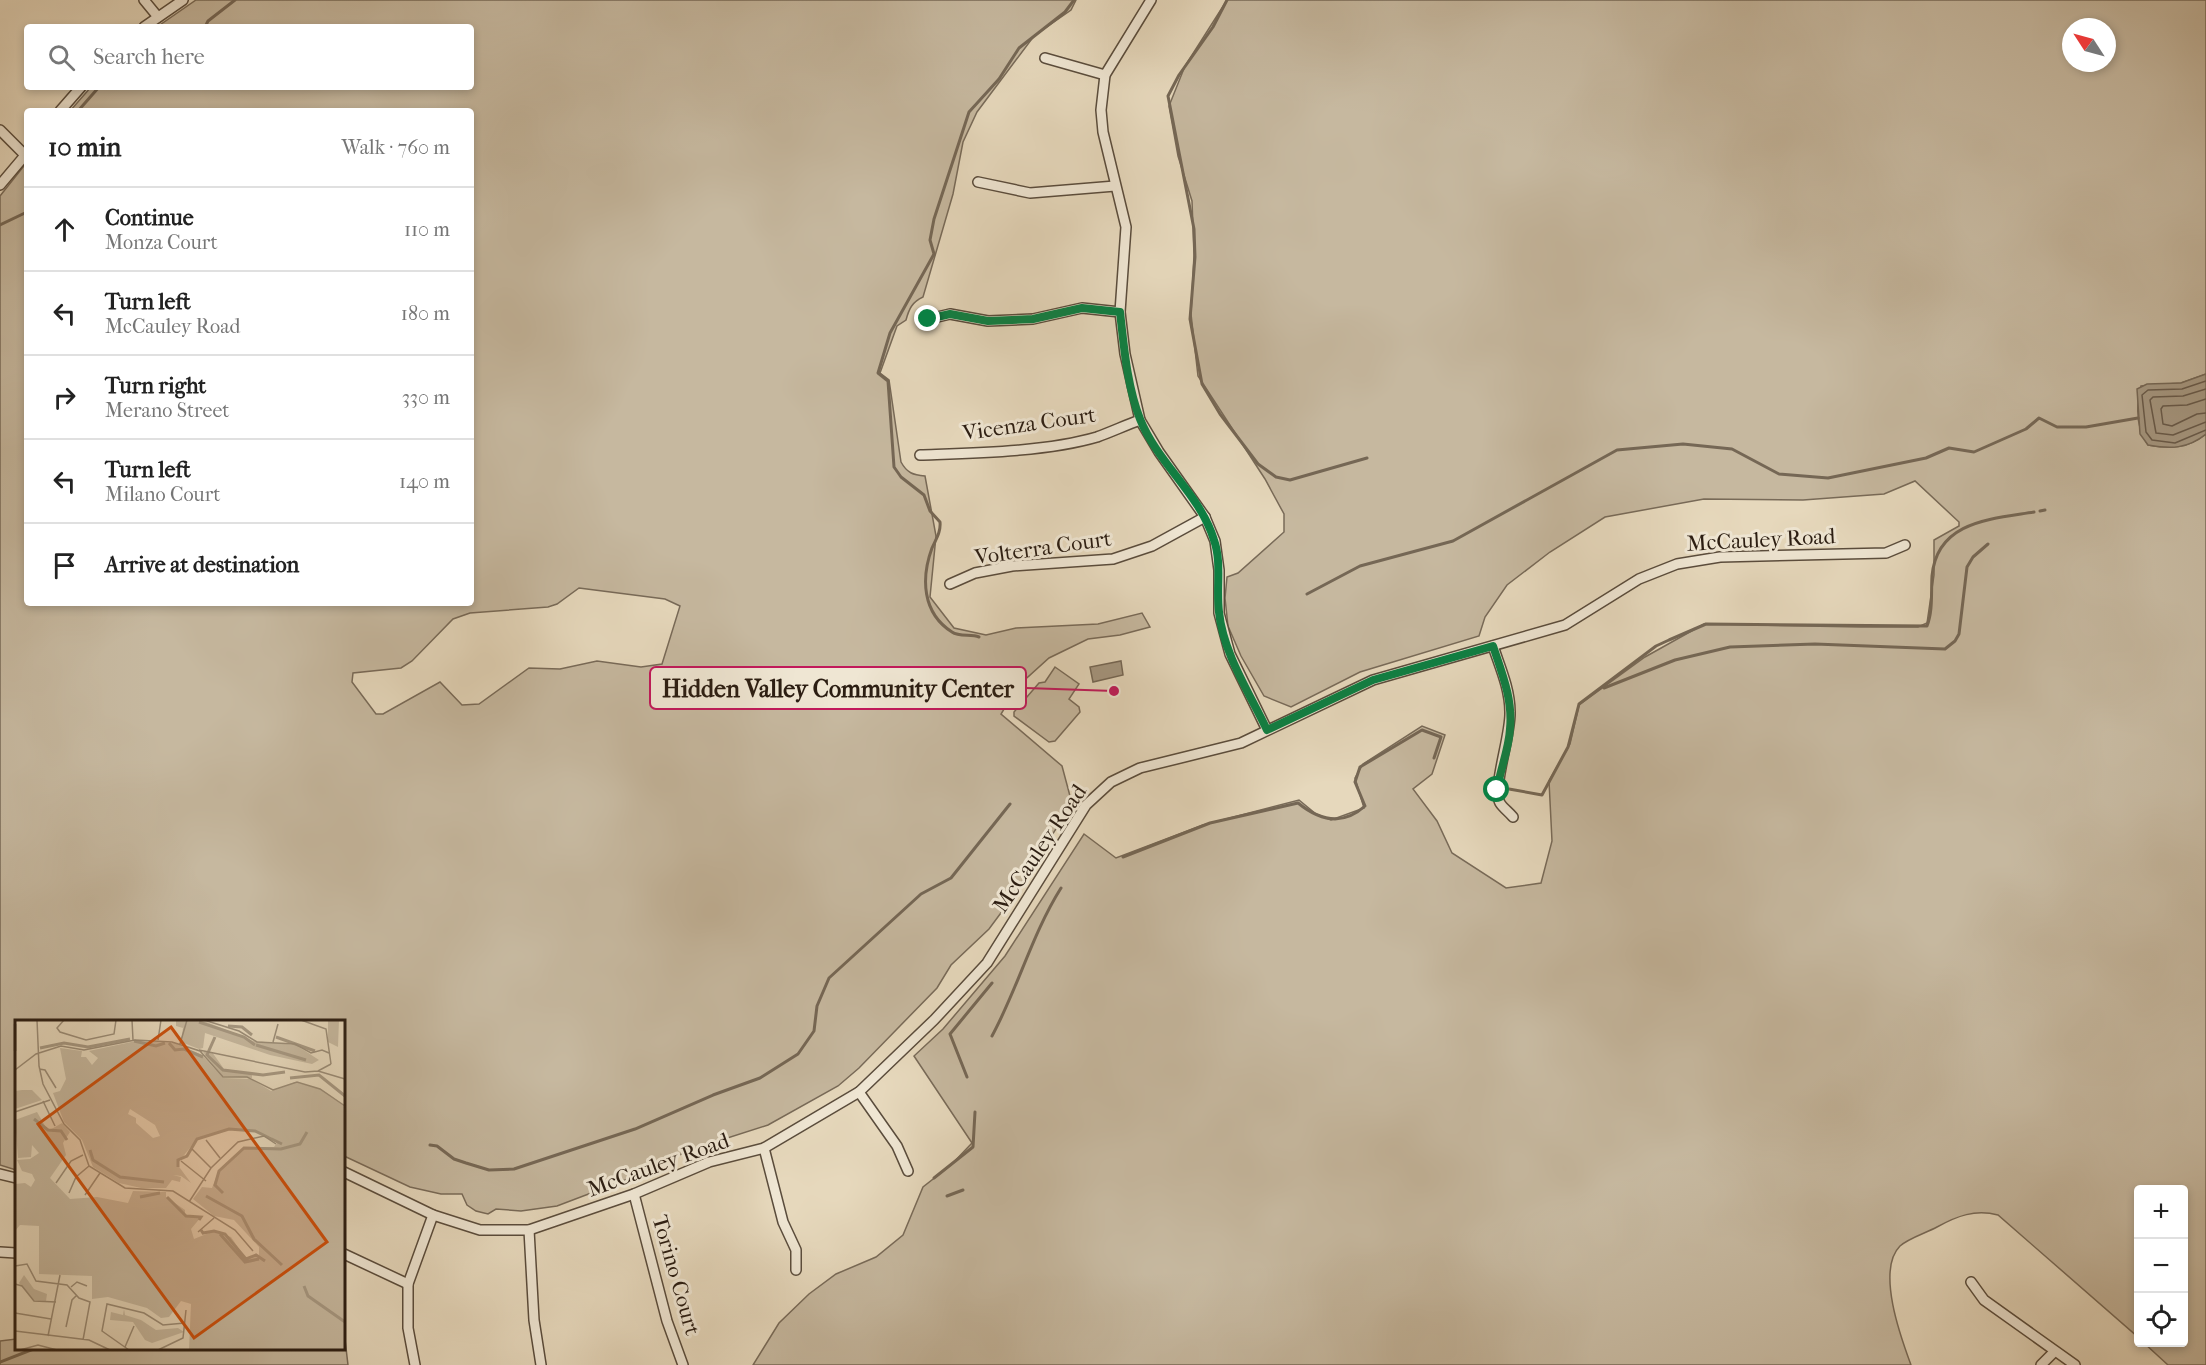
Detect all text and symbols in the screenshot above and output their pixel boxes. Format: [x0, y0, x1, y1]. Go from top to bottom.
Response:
north arrow [2062, 18, 2116, 72]
search box [24, 24, 474, 90]
icon: search [45, 41, 78, 74]
text: Search here [93, 44, 205, 70]
text: 10 min [48, 132, 121, 163]
text: Walk · 760 m [342, 136, 450, 159]
text: Continue [105, 205, 194, 231]
icon: ahead [48, 213, 81, 246]
text: 110 m [404, 218, 450, 241]
text: Monza Court [105, 231, 218, 254]
text: Turn left [105, 289, 191, 315]
icon: left [48, 297, 81, 330]
text: 180 m [401, 302, 450, 325]
route end [914, 305, 940, 331]
text: McCauley Road [105, 315, 240, 338]
text: Turn right [105, 373, 206, 399]
icon: right [48, 381, 81, 414]
text: 330 m [402, 386, 450, 409]
text: Merano Street [105, 399, 229, 422]
street label: Vicenza Court [960, 402, 1098, 446]
text: Turn left [105, 457, 191, 483]
icon: left [48, 465, 81, 498]
text: 140 m [399, 470, 450, 493]
text: Milano Court [105, 483, 220, 506]
street label: McCauley Road [1686, 523, 1837, 557]
street label: Volterra Court [972, 526, 1113, 571]
icon: arrive [48, 549, 81, 582]
text: Arrive at destination [105, 552, 299, 578]
callout: Hidden Valley Community Center [650, 667, 1026, 709]
text: Hidden Valley Community Center [662, 675, 1015, 703]
route start [1483, 776, 1509, 802]
street label: McCauley Road [987, 779, 1093, 918]
inset map [15, 1020, 345, 1350]
street label: McCauley Road [584, 1127, 734, 1203]
map controls [2134, 1185, 2188, 1347]
button: + [2134, 1185, 2188, 1239]
street label: Torino Court [646, 1212, 706, 1338]
button: − [2134, 1239, 2188, 1293]
button: locate [2134, 1293, 2188, 1347]

